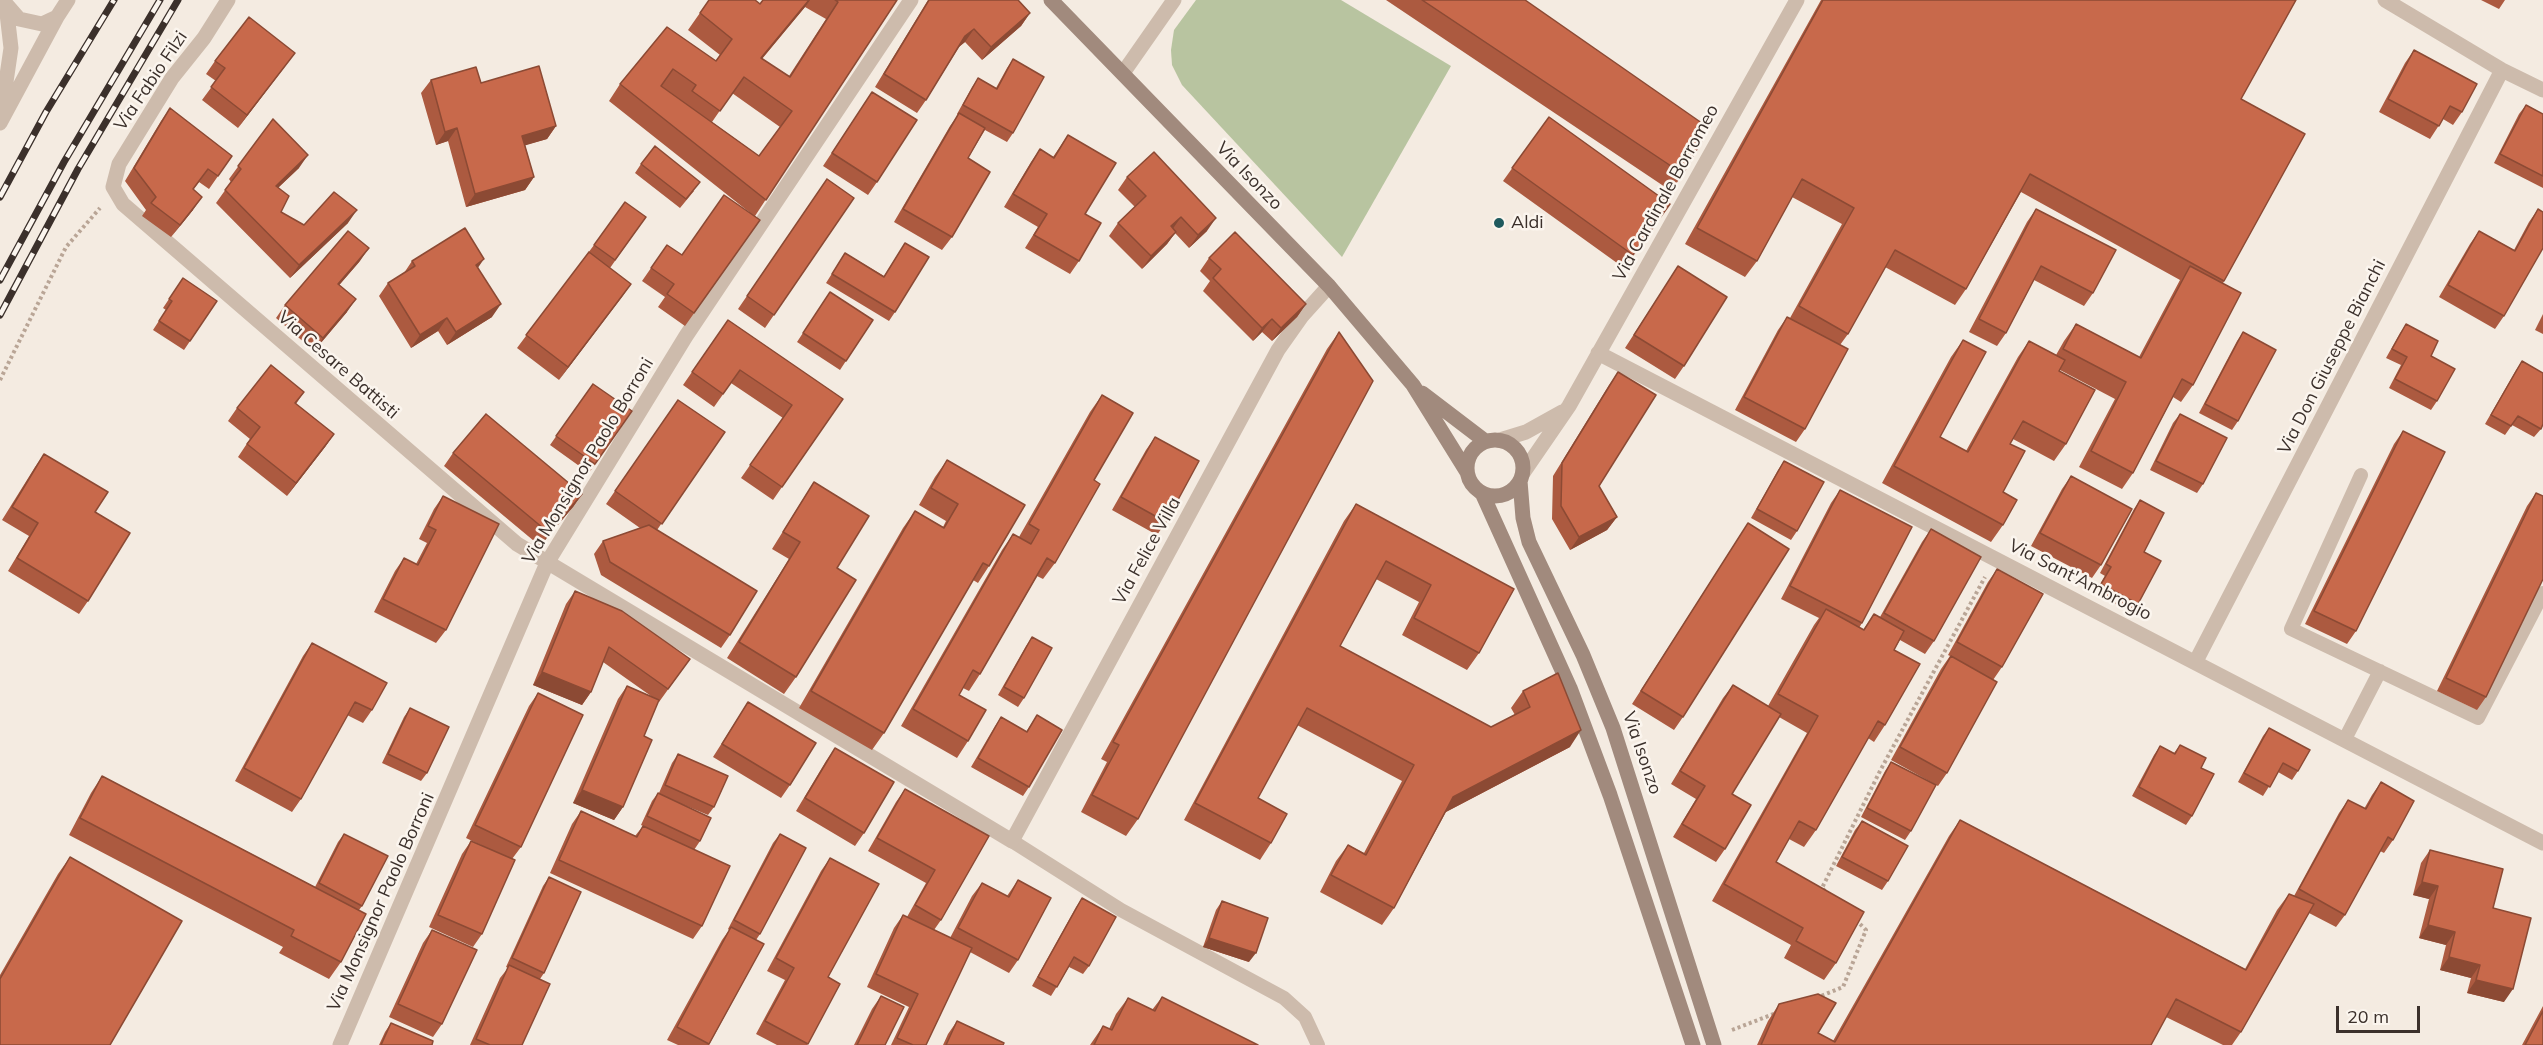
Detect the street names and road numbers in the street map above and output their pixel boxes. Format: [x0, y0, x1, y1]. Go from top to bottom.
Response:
street label: Via Fabio Filzi [110, 27, 192, 135]
street label: Via Cardinale Borromeo [1608, 101, 1724, 285]
street label: Via Isonzo [1211, 137, 1287, 215]
street label: Via Don Giuseppe Bianchi [2273, 256, 2391, 458]
street label: Via Cesare Battisti [273, 306, 403, 424]
street label: Via Monsignor Paolo Borroni [518, 354, 658, 568]
street label: Via Felice Villa [1108, 493, 1186, 609]
street label: Via Sant'Ambrogio [2005, 535, 2155, 625]
street label: Via Isonzo [1618, 709, 1666, 797]
street label: Via Monsignor Paolo Borroni [323, 789, 439, 1015]

